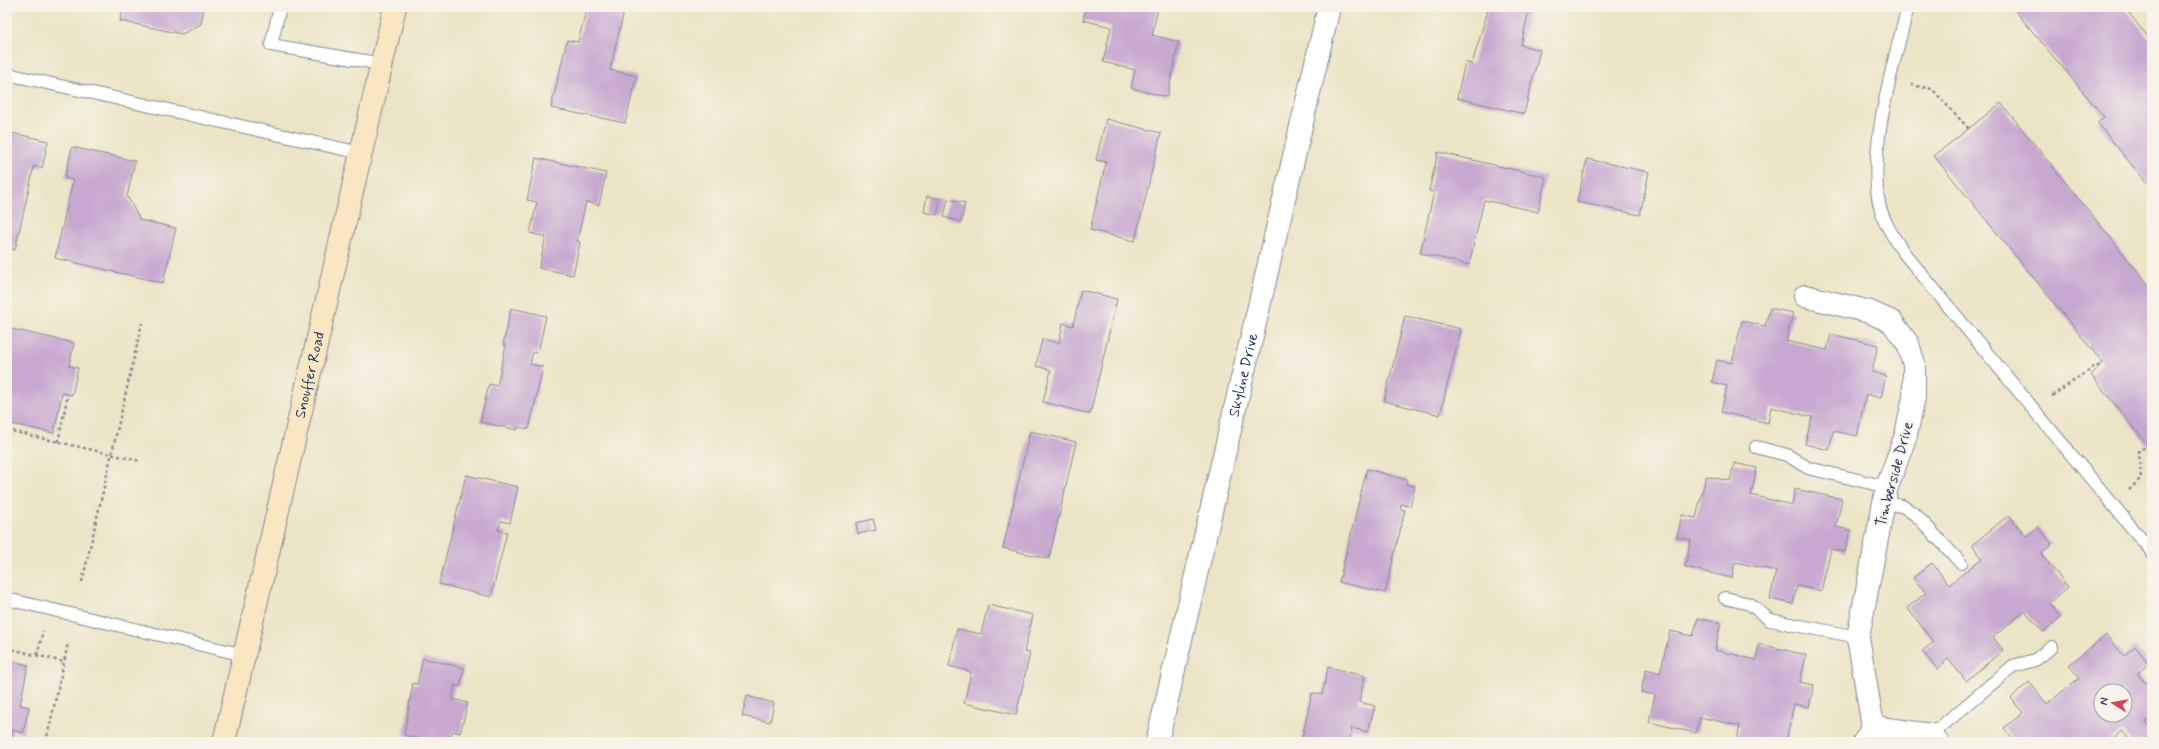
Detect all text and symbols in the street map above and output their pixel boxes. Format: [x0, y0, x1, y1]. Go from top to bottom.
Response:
street label: Snouffer Road [291, 330, 330, 420]
street label: Skyline Drive [1224, 331, 1263, 419]
street label: Timberside Drive [1871, 420, 1919, 529]
north arrow [2093, 683, 2133, 723]
text: N [2097, 696, 2112, 706]

